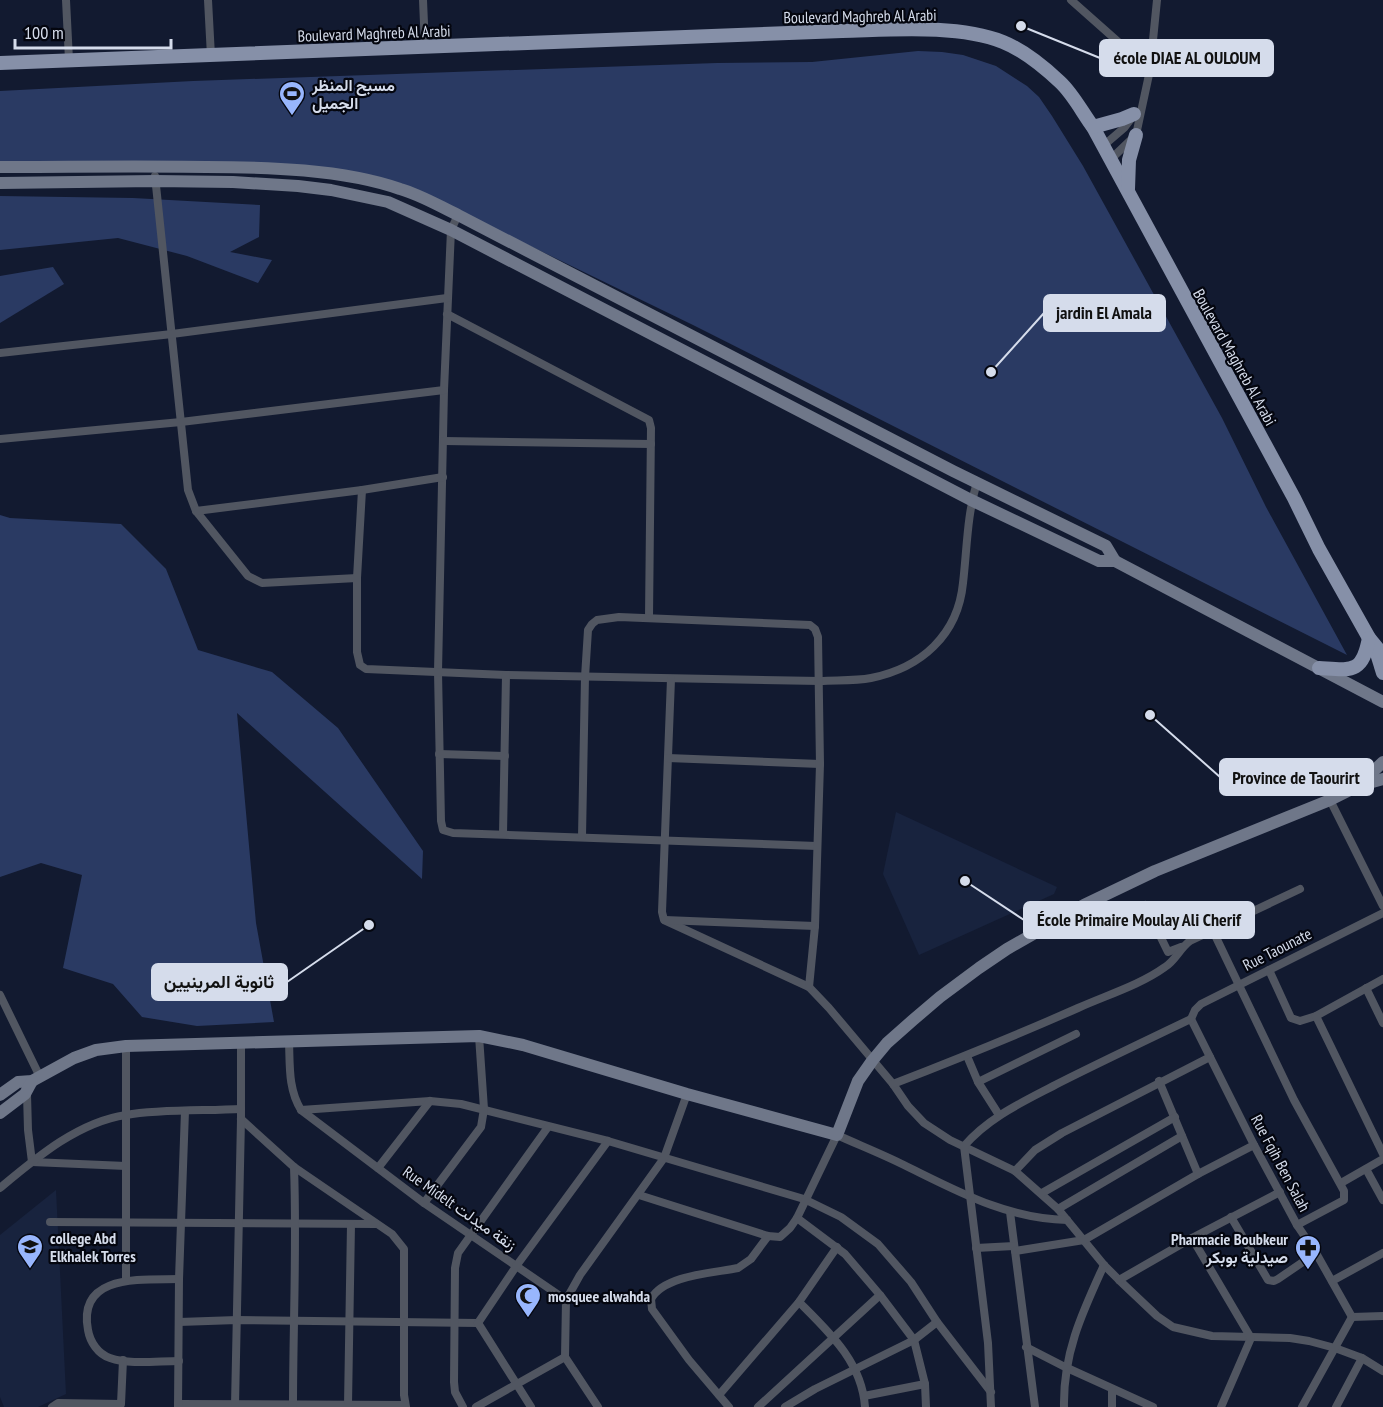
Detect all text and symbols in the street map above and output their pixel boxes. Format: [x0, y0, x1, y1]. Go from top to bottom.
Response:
street label: Boulevard Maghreb Al Arabi [783, 5, 937, 27]
scale bar [15, 12, 171, 50]
street label: Boulevard Maghreb Al Arabi [297, 20, 451, 46]
text: 100 m [24, 21, 64, 44]
callout: école DIAE AL OULOUM [1100, 40, 1273, 76]
text: école DIAE AL OULOUM [1113, 46, 1261, 69]
place label: مسبح المنظر الجميل [311, 75, 395, 113]
sports icon: مسبح المنظر الجميل [277, 79, 307, 117]
street label: Boulevard Maghreb Al Arabi [1189, 285, 1281, 429]
callout: jardin El Amala [1044, 295, 1165, 331]
text: jardin El Amala [1055, 301, 1152, 324]
callout: Province de Taourirt [1220, 759, 1373, 795]
text: Province de Taourirt [1232, 766, 1361, 789]
callout: École Primaire Moulay Ali Cherif [1024, 902, 1254, 938]
text: École Primaire Moulay Ali Cherif [1037, 908, 1242, 931]
street label: Rue Taounate [1239, 923, 1315, 975]
callout: ثانوية المرينيين [152, 964, 287, 1000]
text: ثانوية المرينيين [164, 970, 274, 993]
street label: Rue Fqih Ben Salah [1247, 1111, 1315, 1215]
street label: Rue Midelt زنقة ميدلت [399, 1161, 521, 1256]
place label: college Abd Elkhalek Torres [50, 1228, 136, 1266]
place label: Pharmacie Boubkeur صيدلية بوبكر [1171, 1229, 1288, 1268]
school or university icon: college Abd Elkhalek Torres [15, 1232, 45, 1270]
pharmacy icon: Pharmacie Boubkeur صيدلية بوبكر [1293, 1233, 1323, 1271]
mosque icon: mosquee alwahda [513, 1281, 543, 1319]
place label: mosquee alwahda [548, 1286, 650, 1306]

